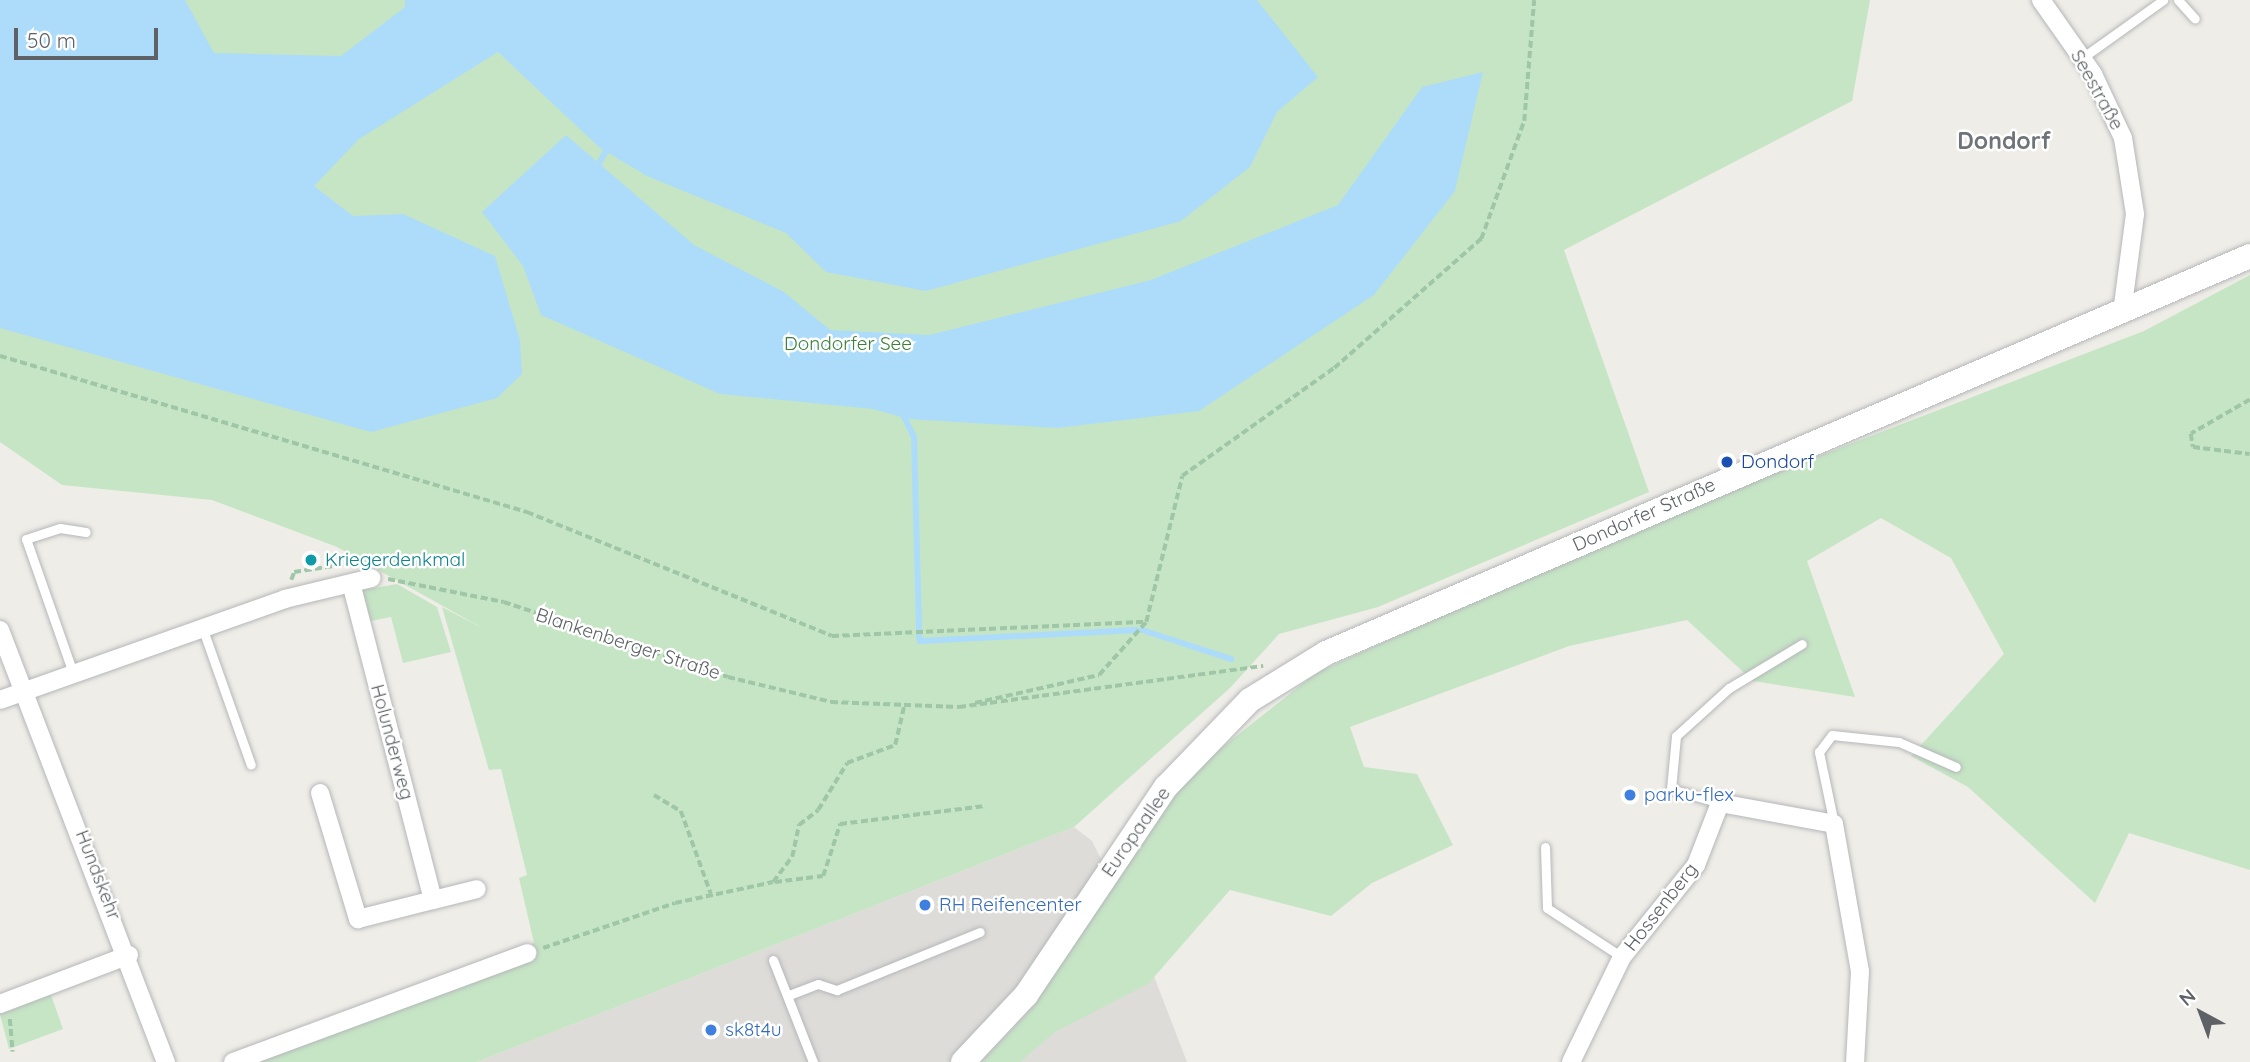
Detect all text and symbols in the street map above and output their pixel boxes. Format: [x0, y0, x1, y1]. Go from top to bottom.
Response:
scale bar [18, 14, 161, 58]
text: 50 m [27, 27, 76, 53]
street label: Seestraße [2066, 46, 2128, 134]
district label: Dondorf [1957, 127, 2051, 155]
park label: Dondorfer See [784, 333, 912, 355]
place label: Dondorf [1741, 451, 1814, 473]
marker: Dondorf [1719, 454, 1735, 470]
street label: Dondorfer Straße [1569, 473, 1719, 557]
place label: Kriegerdenkmal [325, 549, 465, 571]
marker: Kriegerdenkmal [303, 552, 319, 568]
street label: Blankenberger Straße [533, 603, 723, 685]
street label: Holunderweg [366, 682, 418, 802]
street label: Europaallee [1097, 783, 1175, 881]
place label: parku-flex [1644, 784, 1734, 806]
marker: parku-flex [1622, 787, 1638, 803]
street label: Hundskehr [70, 827, 126, 923]
street label: Hossenberg [1619, 858, 1703, 956]
place label: RH Reifencenter [939, 894, 1082, 916]
marker: RH Reifencenter [917, 897, 933, 913]
north arrow [2166, 978, 2236, 1048]
text: N [2174, 984, 2200, 1011]
place label: sk8t4u [725, 1019, 782, 1041]
marker: sk8t4u [703, 1022, 719, 1038]

